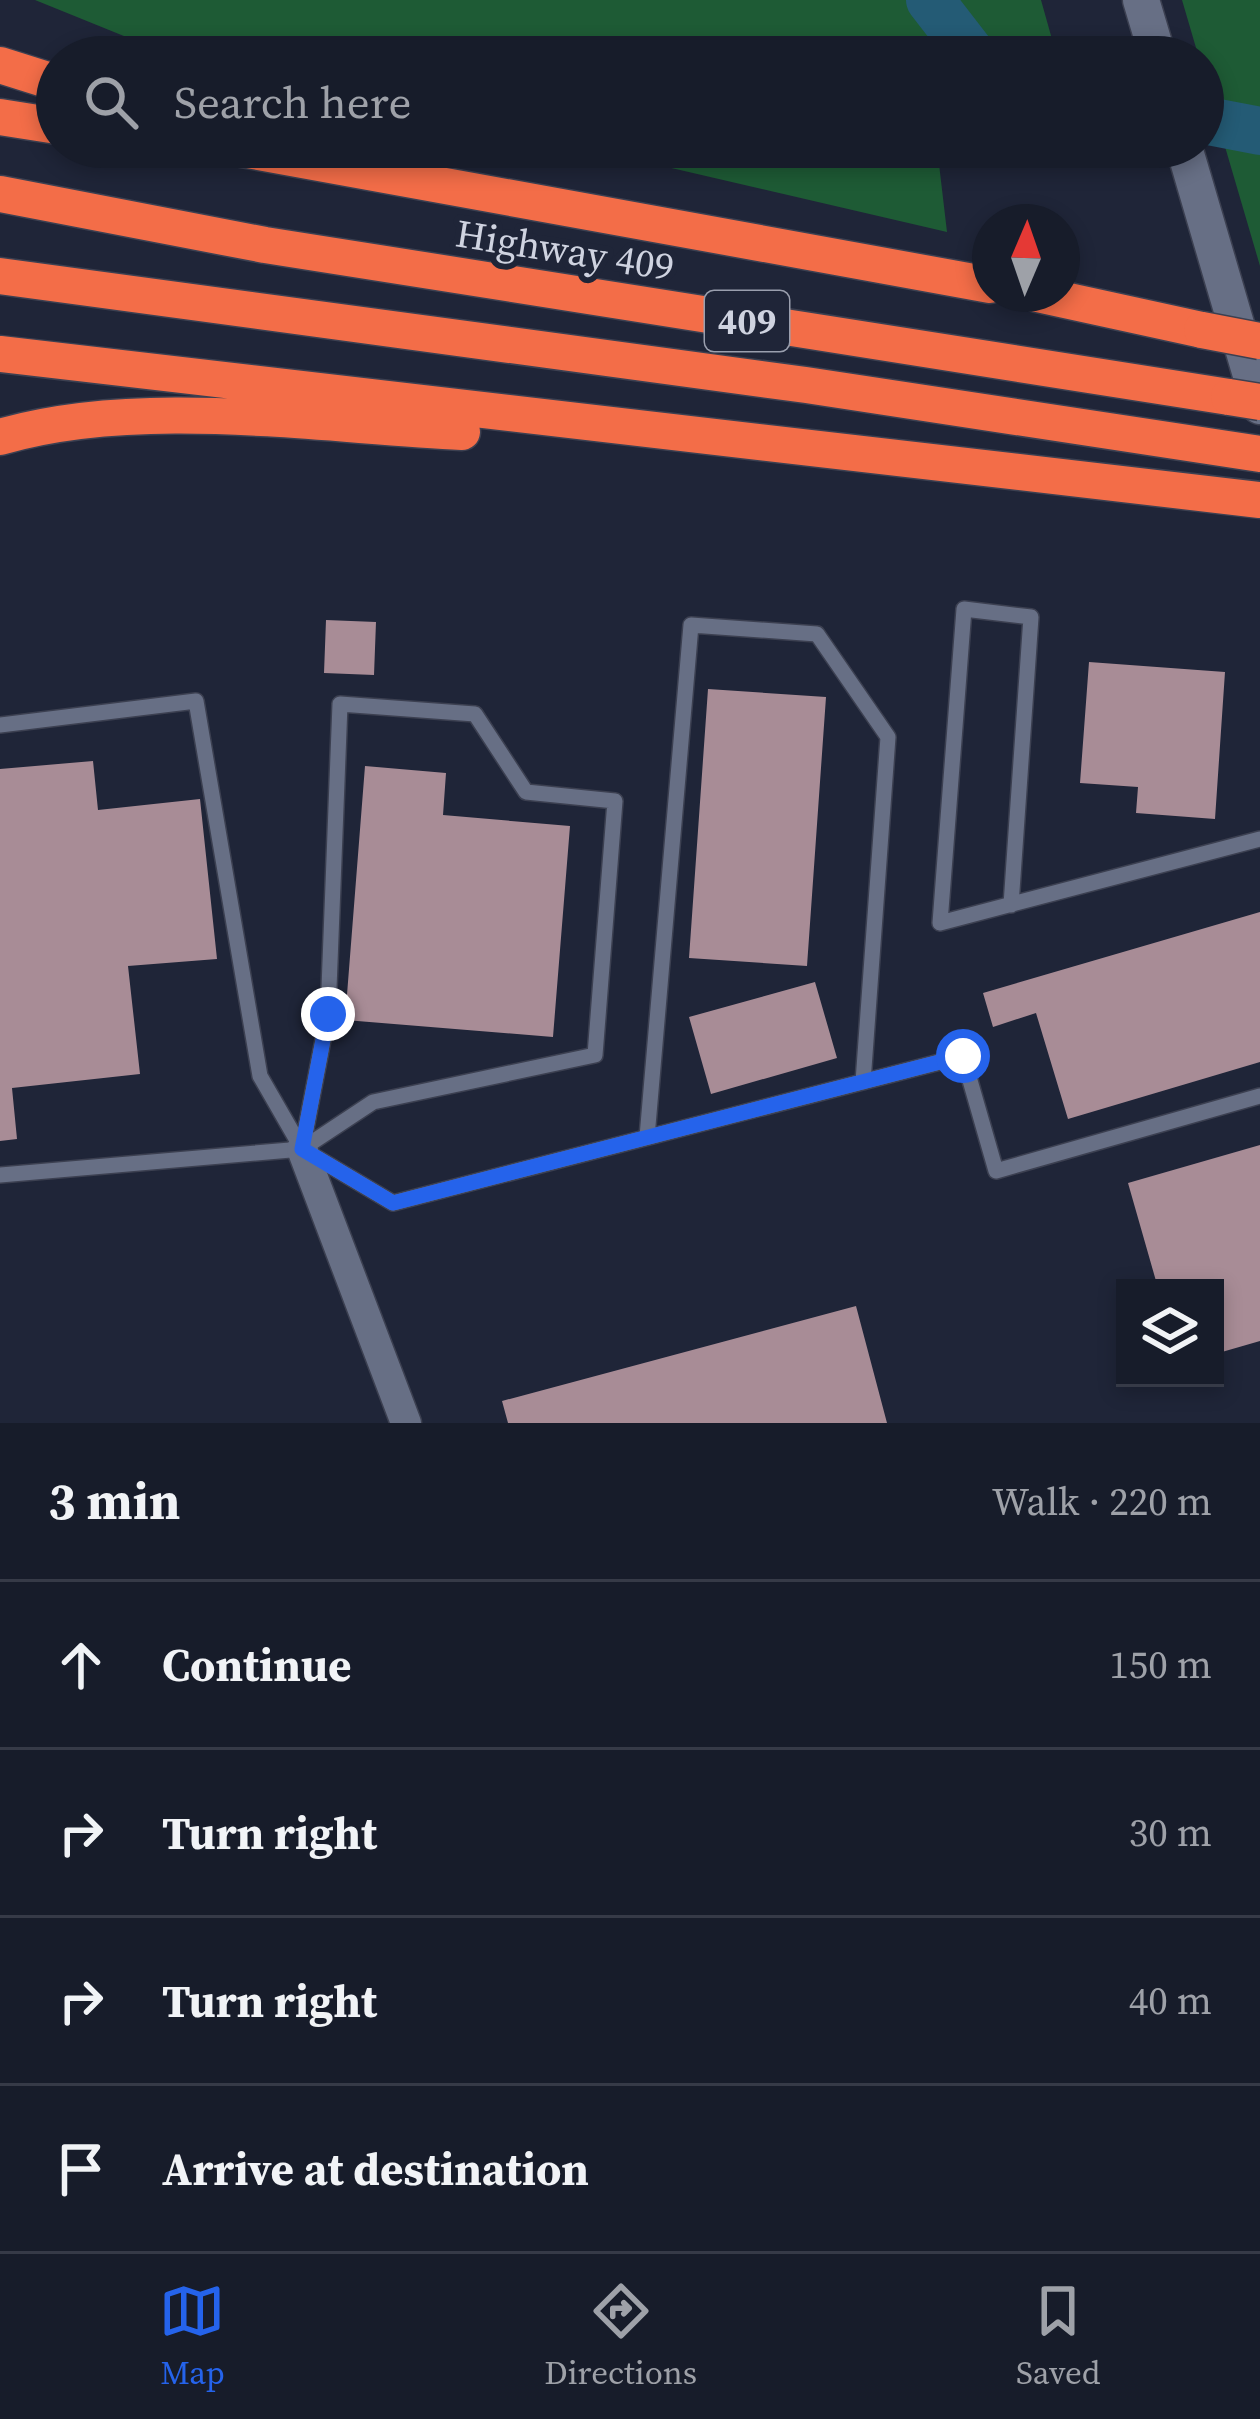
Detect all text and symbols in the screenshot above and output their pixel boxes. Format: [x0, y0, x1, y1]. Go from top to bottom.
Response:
search box [36, 36, 1224, 168]
icon: search [78, 69, 144, 135]
text: Search here [174, 71, 411, 133]
north arrow [972, 204, 1080, 312]
street label: Highway 409 [452, 207, 678, 293]
road number: 409 [705, 291, 789, 351]
route end [301, 987, 355, 1041]
route start [936, 1029, 990, 1083]
map controls [1116, 1279, 1224, 1387]
button: layers [1116, 1279, 1224, 1387]
text: 3 min [48, 1466, 180, 1536]
text: Walk · 220 m [992, 1475, 1212, 1528]
icon: ahead [48, 1632, 114, 1698]
text: Continue [162, 1634, 351, 1696]
text: 150 m [1109, 1638, 1212, 1691]
icon: right [48, 1800, 114, 1866]
text: Turn right [162, 1802, 377, 1864]
text: 30 m [1129, 1806, 1212, 1859]
icon: right [48, 1968, 114, 2034]
text: Turn right [162, 1970, 377, 2032]
text: 40 m [1129, 1974, 1212, 2027]
icon: arrive [48, 2136, 114, 2202]
text: Arrive at destination [162, 2138, 589, 2200]
tab: Map [159, 2278, 225, 2395]
tab: Directions [544, 2278, 697, 2395]
tab: Saved [1016, 2278, 1101, 2395]

